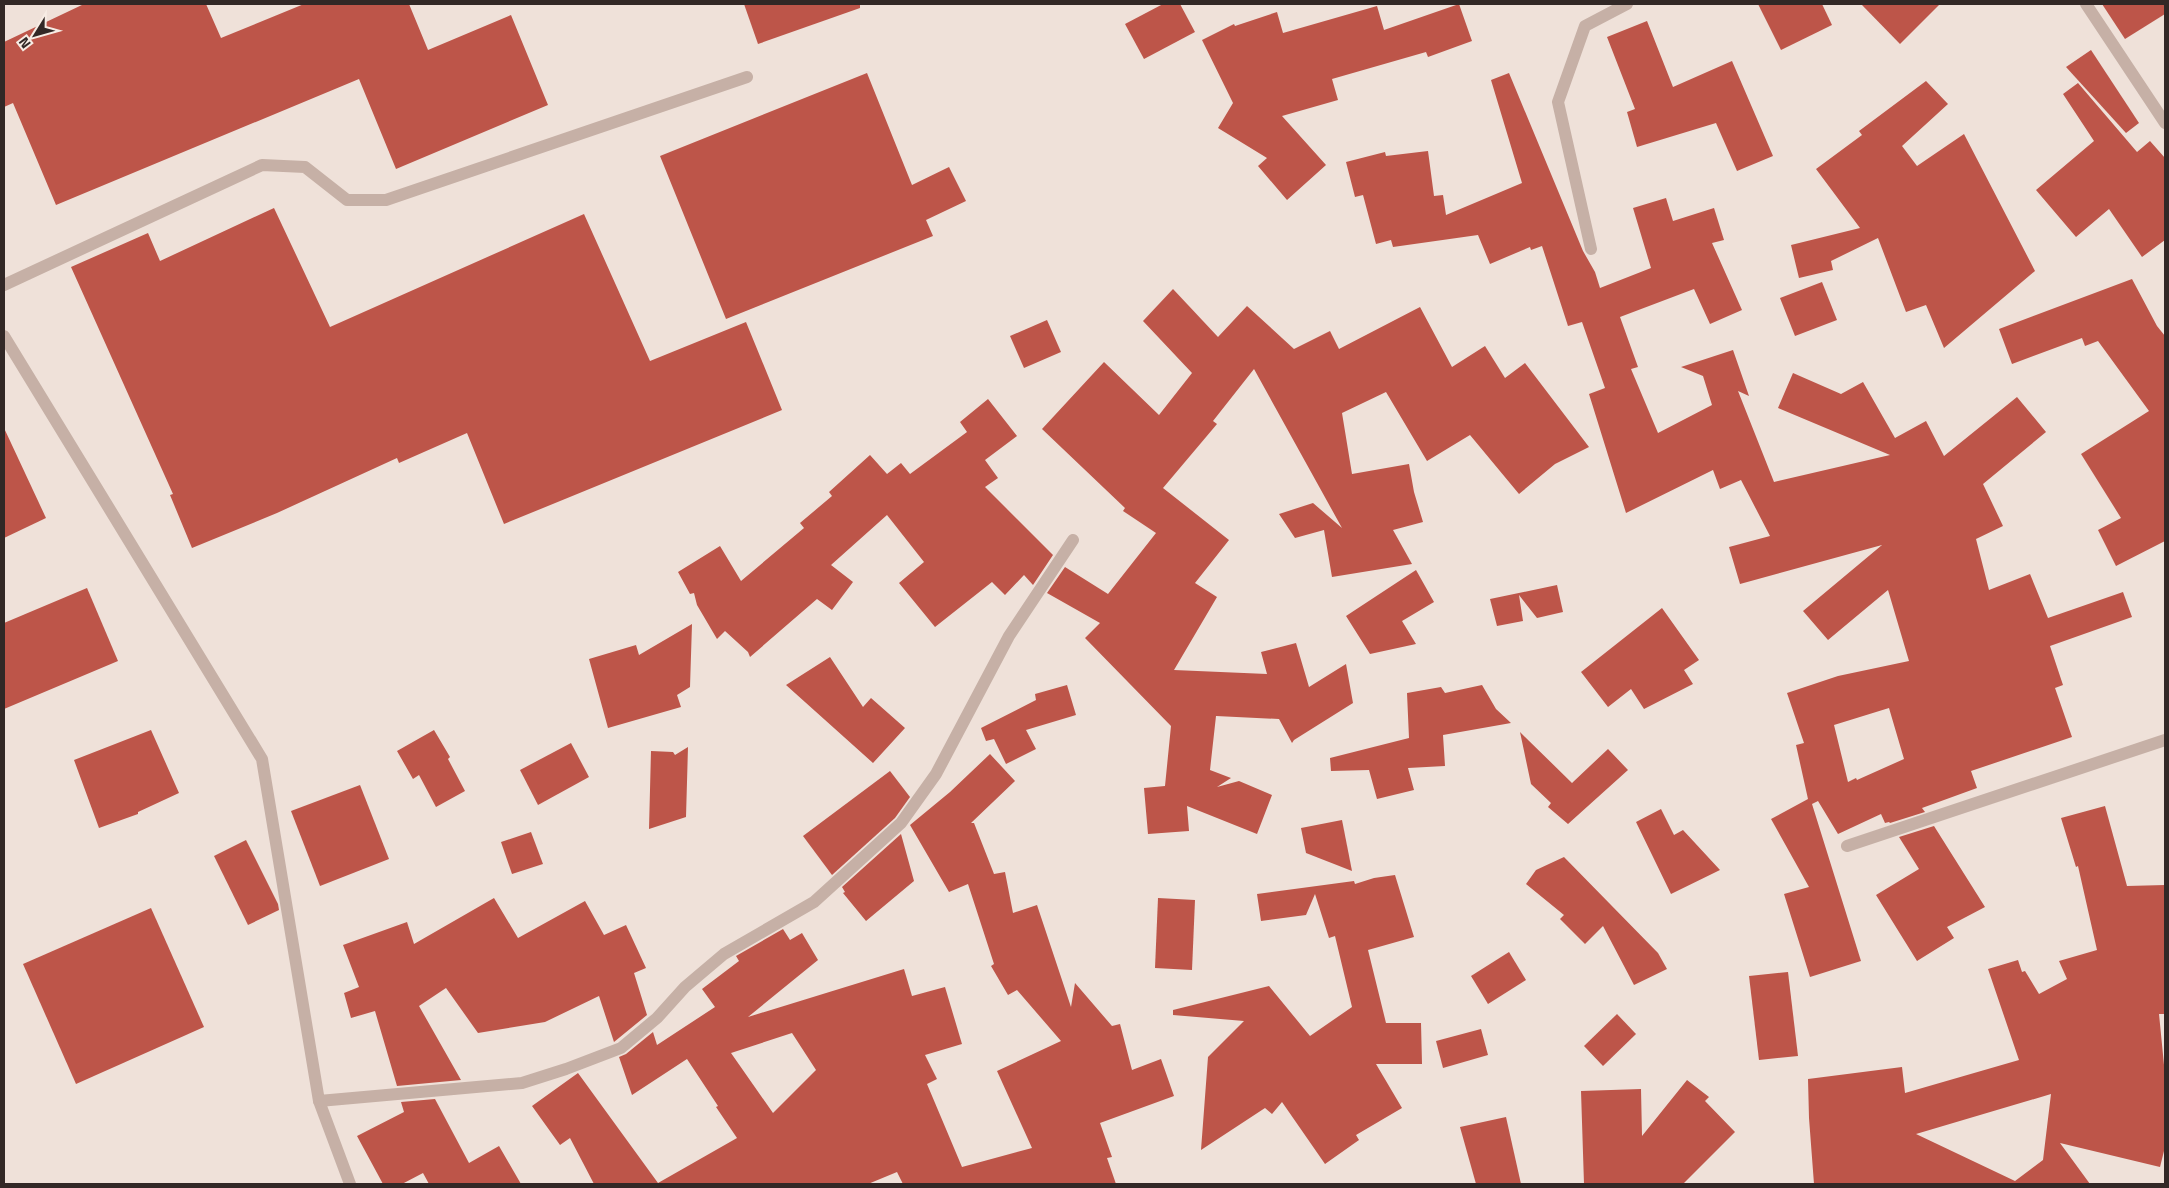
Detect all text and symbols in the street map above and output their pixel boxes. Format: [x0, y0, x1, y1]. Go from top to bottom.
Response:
north arrow [10, 10, 60, 60]
text: N [13, 33, 36, 53]

